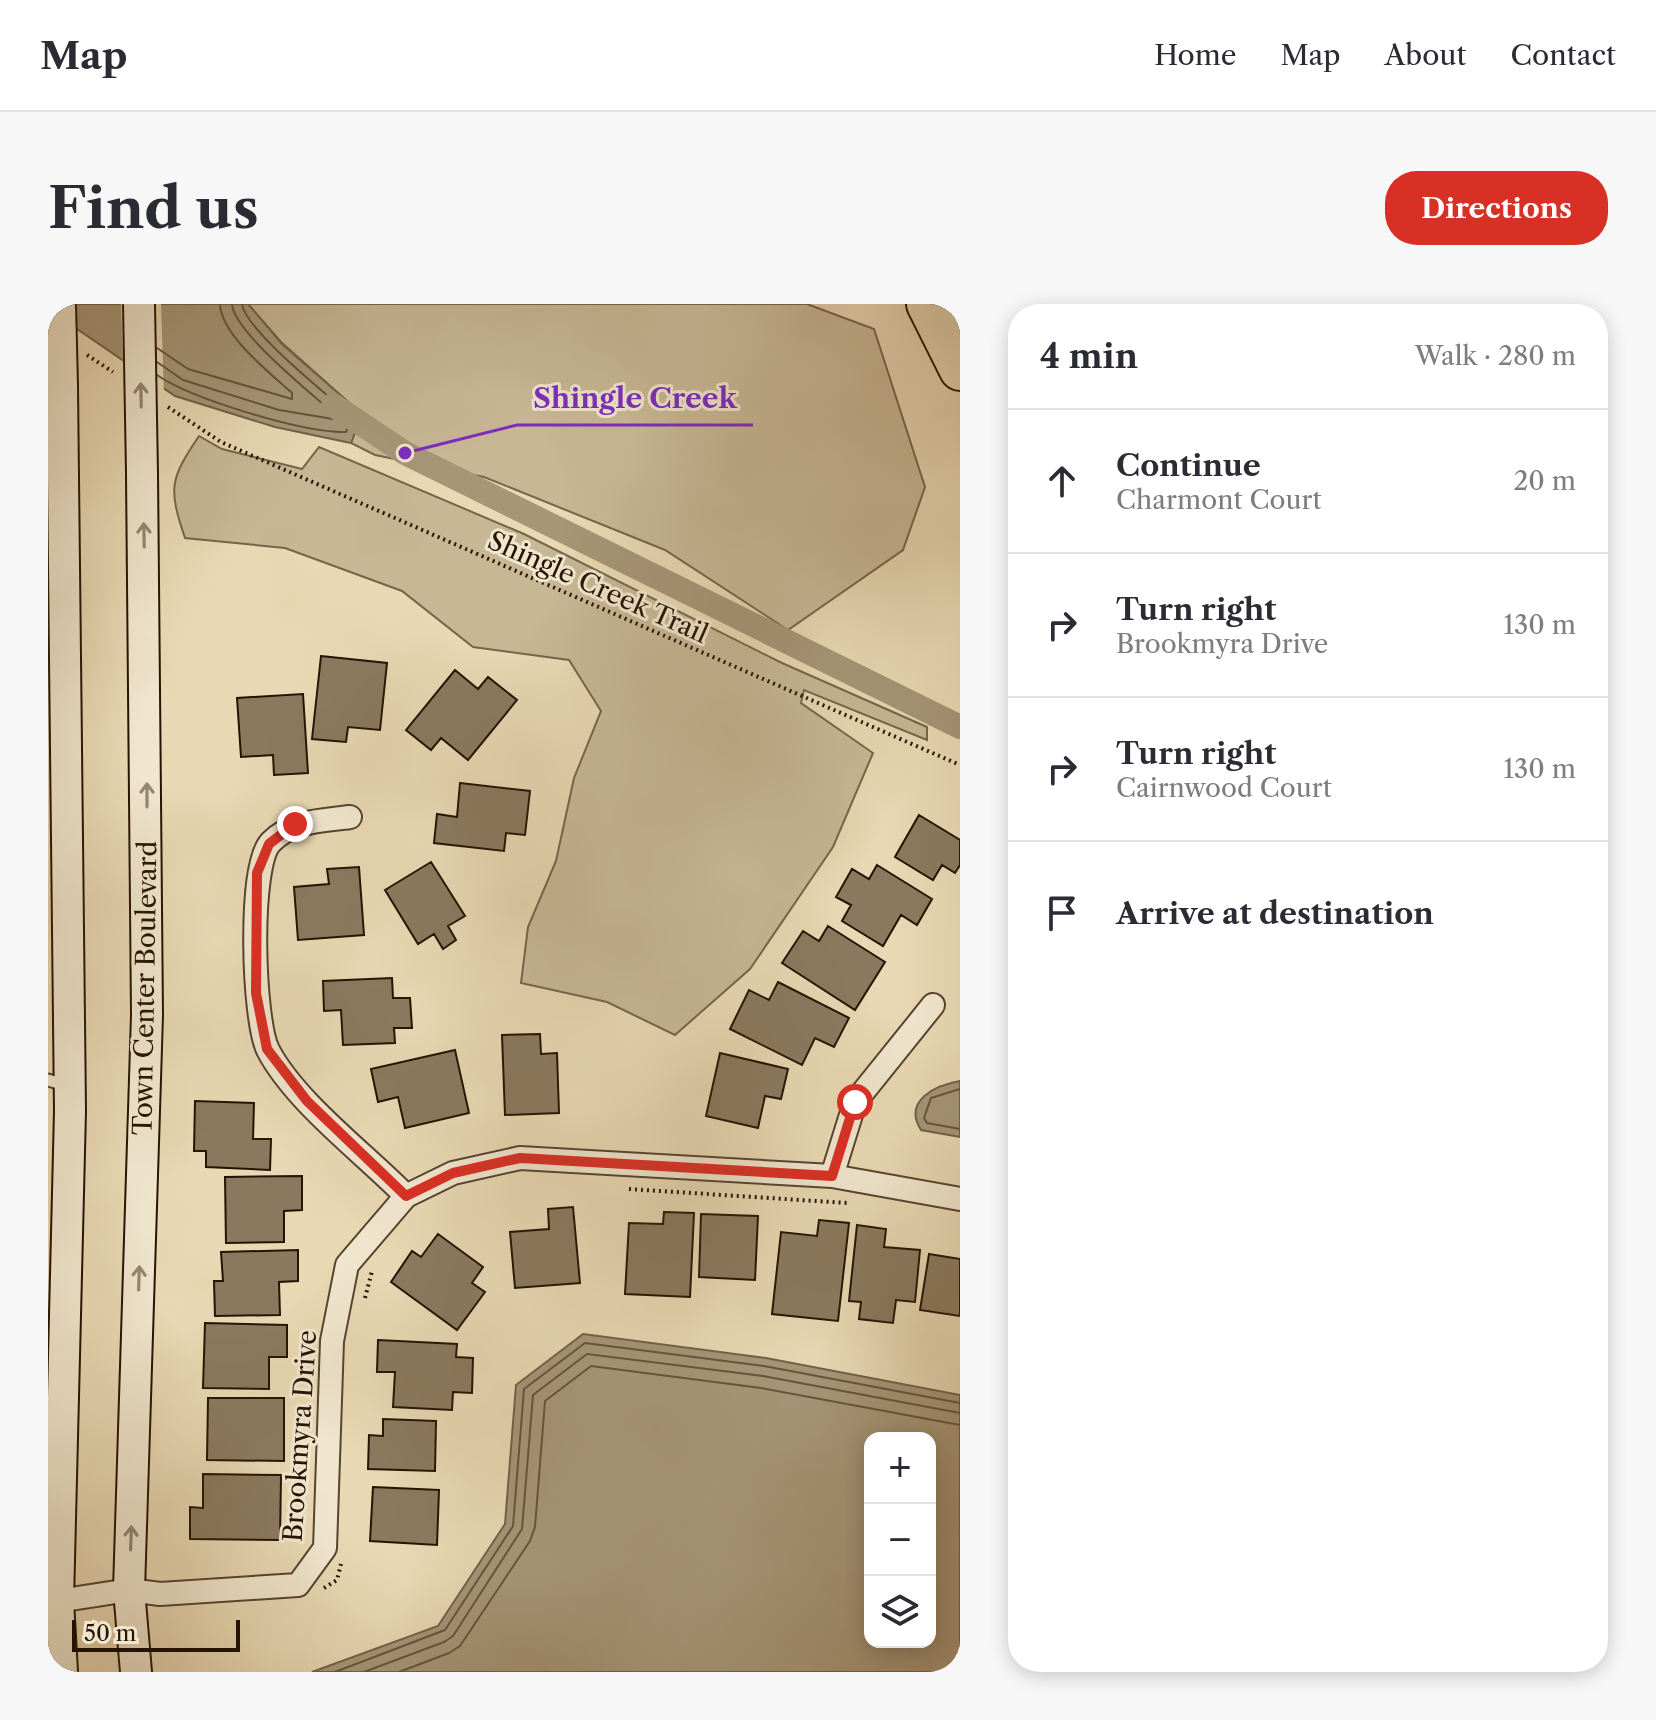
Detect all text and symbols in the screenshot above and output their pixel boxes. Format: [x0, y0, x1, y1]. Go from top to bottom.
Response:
text: Map [40, 32, 128, 79]
text: Home [1154, 38, 1236, 72]
text: Map [1280, 38, 1340, 72]
text: About [1384, 38, 1466, 72]
text: Contact [1510, 38, 1616, 72]
button: Directions [1385, 171, 1608, 245]
text: Find us [48, 174, 259, 243]
text: 4 min [1040, 335, 1138, 377]
text: Walk · 280 m [1415, 340, 1576, 372]
callout: Shingle Creek [517, 373, 753, 425]
text: Shingle Creek [533, 381, 738, 415]
one-way arrow [133, 382, 149, 409]
text: Continue [1116, 447, 1261, 484]
icon: ahead [1040, 459, 1084, 503]
text: 20 m [1513, 465, 1576, 497]
text: Charmont Court [1116, 484, 1322, 516]
one-way arrow [136, 522, 151, 549]
street label: Shingle Creek Trail [483, 524, 713, 650]
text: Turn right [1116, 591, 1276, 628]
icon: right [1040, 603, 1084, 647]
text: 130 m [1503, 609, 1576, 641]
text: Brookmyra Drive [1116, 628, 1328, 660]
text: Turn right [1116, 735, 1276, 772]
icon: right [1040, 747, 1084, 791]
text: 130 m [1503, 753, 1576, 785]
text: Cairnwood Court [1116, 772, 1332, 804]
one-way arrow [139, 782, 155, 809]
route end [277, 806, 313, 842]
street label: Town Center Boulevard [126, 840, 164, 1135]
icon: arrive [1040, 891, 1084, 935]
text: Arrive at destination [1116, 895, 1434, 932]
route start [837, 1084, 873, 1120]
one-way arrow [132, 1265, 147, 1292]
street label: Brookmyra Drive [277, 1329, 323, 1543]
map controls [864, 1432, 936, 1648]
button: + [864, 1432, 936, 1504]
button: − [864, 1504, 936, 1576]
one-way arrow [123, 1525, 139, 1552]
button: layers [864, 1576, 936, 1648]
scale bar [72, 1616, 240, 1652]
text: 50 m [84, 1620, 136, 1647]

